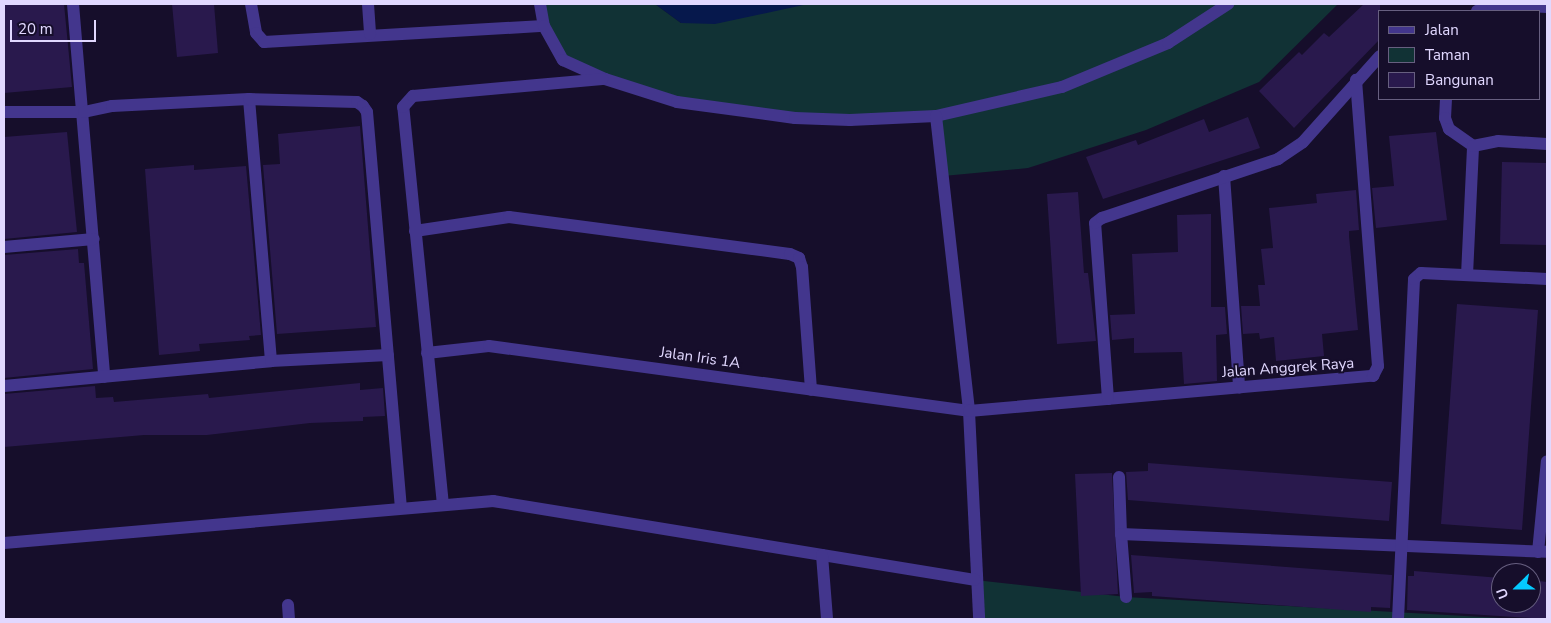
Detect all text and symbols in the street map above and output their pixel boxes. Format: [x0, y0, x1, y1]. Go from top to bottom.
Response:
scale bar [12, 10, 99, 42]
legend [1378, 10, 1541, 100]
text: 20 m [18, 19, 53, 39]
text: Jalan [1425, 20, 1459, 40]
text: Taman [1425, 45, 1470, 65]
text: Bangunan [1425, 70, 1494, 90]
street label: Jalan Iris 1A [659, 343, 741, 373]
street label: Jalan Anggrek Raya [1221, 354, 1355, 382]
north arrow [1491, 563, 1541, 613]
text: U [1492, 585, 1513, 602]

